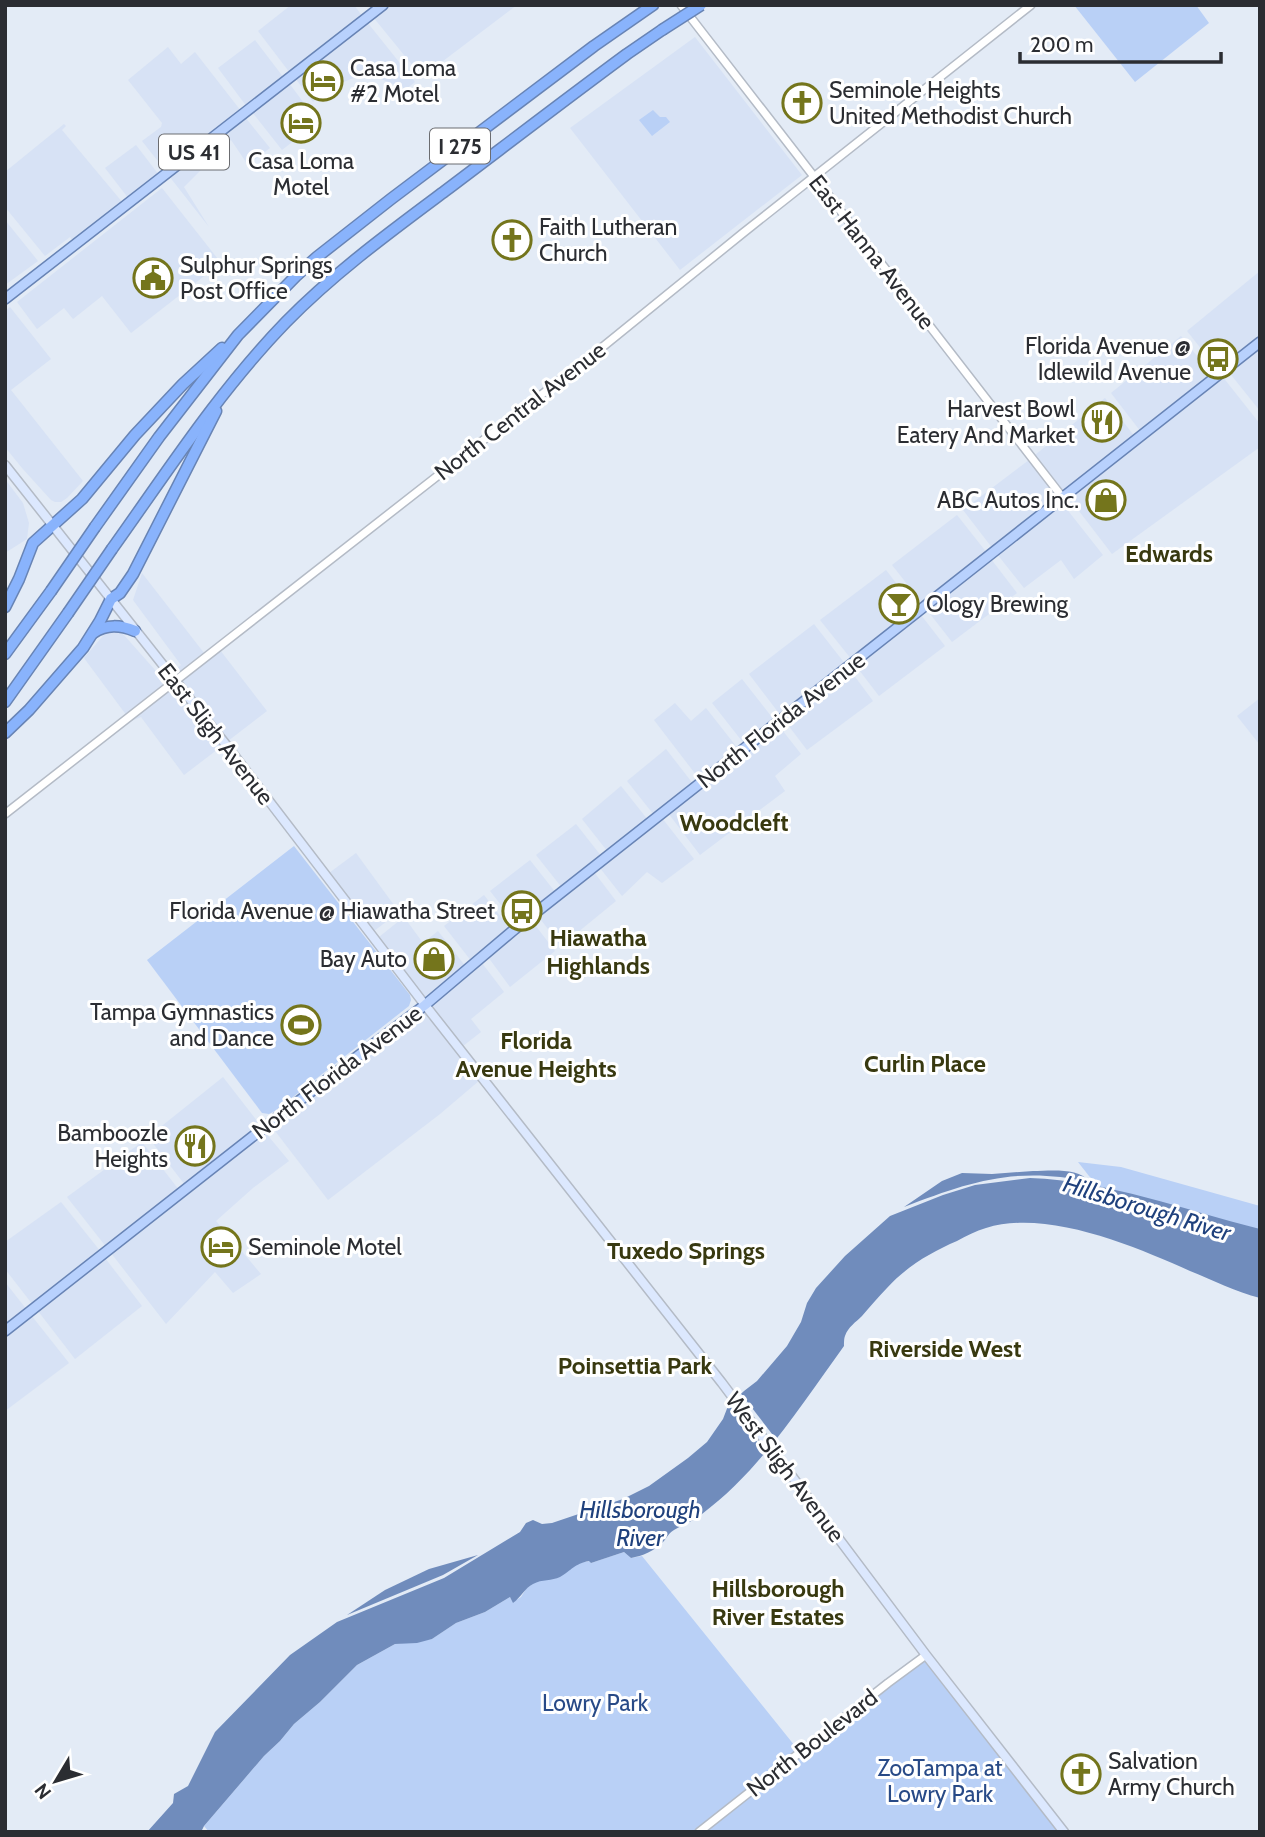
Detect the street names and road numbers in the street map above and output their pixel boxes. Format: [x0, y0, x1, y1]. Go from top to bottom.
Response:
road number: I 275 [430, 128, 490, 164]
road number: US 41 [159, 134, 229, 170]
street label: East Hanna Avenue [803, 169, 941, 335]
street label: North Central Avenue [429, 336, 611, 486]
street label: North Florida Avenue [692, 646, 871, 794]
street label: East Sligh Avenue [152, 658, 280, 811]
street label: North Florida Avenue [247, 999, 428, 1145]
street label: West Sligh Avenue [719, 1386, 851, 1548]
street label: North Boulevard [741, 1683, 883, 1803]

